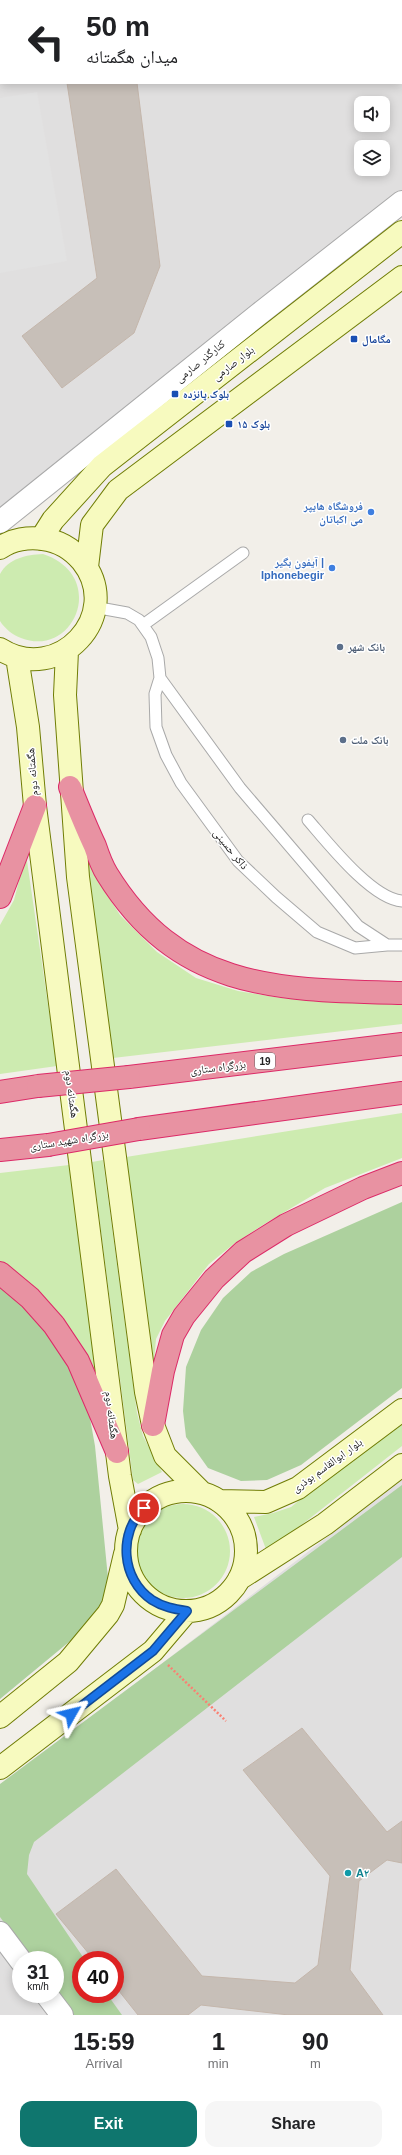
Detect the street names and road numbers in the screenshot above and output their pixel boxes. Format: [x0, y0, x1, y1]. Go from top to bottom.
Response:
street label: کنارگذر صارمی [173, 337, 228, 385]
street label: بلوار صارمی [210, 343, 257, 384]
street label: هگمتانه دوم [24, 747, 41, 796]
street label: ذاکر حسینی [210, 826, 251, 872]
road number: 19 [255, 1053, 275, 1069]
street label: بزرگراه ستاری [190, 1058, 247, 1077]
street label: هگمتانه دوم [62, 1069, 81, 1119]
street label: بزرگراه شهید ستاری [29, 1128, 109, 1153]
street label: هگمتانه دوم [102, 1390, 121, 1440]
street label: بلوار ابوالقاسم بوذری [290, 1436, 365, 1496]

